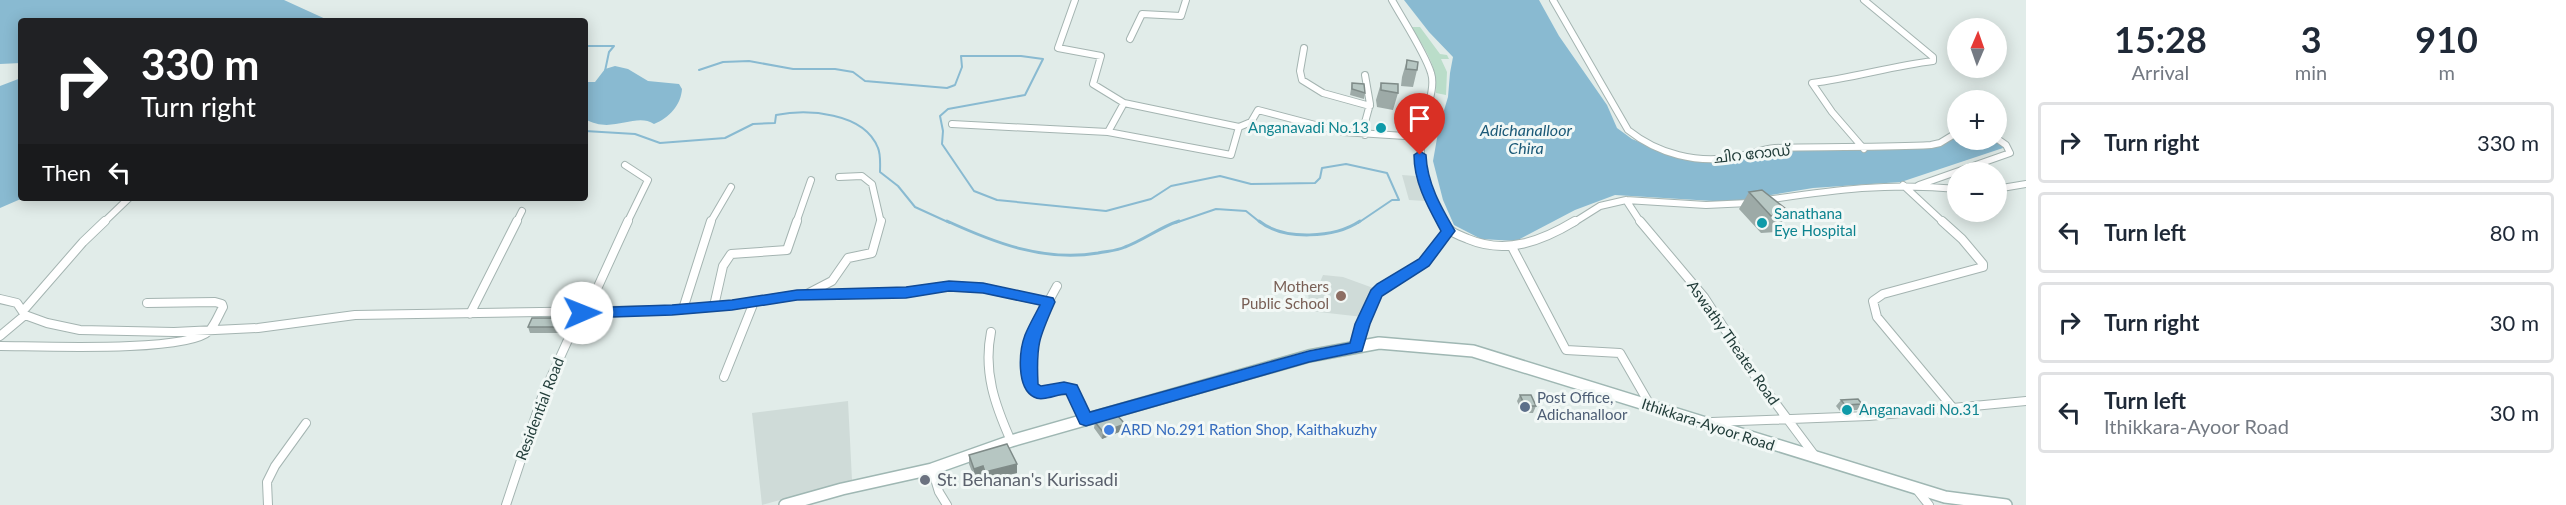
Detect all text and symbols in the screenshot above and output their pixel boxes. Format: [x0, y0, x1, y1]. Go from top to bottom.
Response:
text: 15:28 [2114, 17, 2207, 61]
text: 3 [2301, 17, 2322, 61]
text: 910 [2415, 17, 2478, 61]
north arrow [1947, 18, 2007, 78]
map controls [1947, 18, 2007, 222]
text: 330 m [141, 39, 259, 89]
icon: right [42, 42, 120, 120]
text: Arrival [2132, 60, 2189, 84]
text: min [2295, 60, 2327, 84]
text: m [2438, 60, 2455, 84]
text: Turn right [141, 90, 256, 123]
button: + [1947, 90, 2007, 150]
pin [1394, 93, 1445, 155]
icon: arrive [1403, 102, 1436, 135]
place label: Anganavadi No.13 [1248, 118, 1369, 136]
water label: Adichanalloor Chira [1479, 120, 1572, 157]
marker: Anganavadi No.13 [1374, 121, 1388, 135]
icon: right [2053, 126, 2086, 159]
text: Turn right [2104, 129, 2199, 156]
text: 330 m [2477, 129, 2539, 156]
street label: ചിറ റോഡ് [1713, 140, 1793, 166]
icon: left [103, 156, 136, 189]
text: Then [42, 159, 91, 186]
button: − [1947, 162, 2007, 222]
place label: Sanathana Eye Hospital [1774, 204, 1856, 239]
marker: Sanathana Eye Hospital [1755, 216, 1769, 230]
icon: left [2053, 216, 2086, 249]
text: Turn left [2104, 219, 2186, 246]
text: 80 m [2490, 219, 2539, 246]
place label: Mothers Public School [1241, 277, 1329, 312]
street label: Aswathy Theater Road [1684, 277, 1784, 408]
position arrow [550, 281, 614, 345]
marker: Mothers Public School [1334, 289, 1348, 303]
icon: right [2053, 306, 2086, 339]
text: Turn right [2104, 309, 2199, 336]
text: 30 m [2490, 309, 2539, 336]
street label: Residential Road [511, 355, 567, 463]
text: Turn left [2104, 387, 2186, 414]
place label: Post Office, Adichanalloor [1537, 388, 1628, 423]
street label: Ithikkara-Ayoor Road [1640, 394, 1777, 454]
icon: left [2053, 396, 2086, 429]
text: 30 m [2490, 399, 2539, 426]
marker: Post Office, Adichanalloor [1518, 400, 1532, 414]
place label: Anganavadi No.31 [1859, 400, 1980, 418]
marker: Anganavadi No.31 [1840, 403, 1854, 417]
text: Ithikkara-Ayoor Road [2104, 414, 2289, 438]
place label: ARD No.291 Ration Shop, Kaithakuzhy [1121, 420, 1377, 438]
marker: ARD No.291 Ration Shop, Kaithakuzhy [1102, 423, 1116, 437]
place label: St: Behanan's Kurissadi [937, 468, 1118, 490]
marker: St: Behanan's Kurissadi [918, 473, 932, 487]

